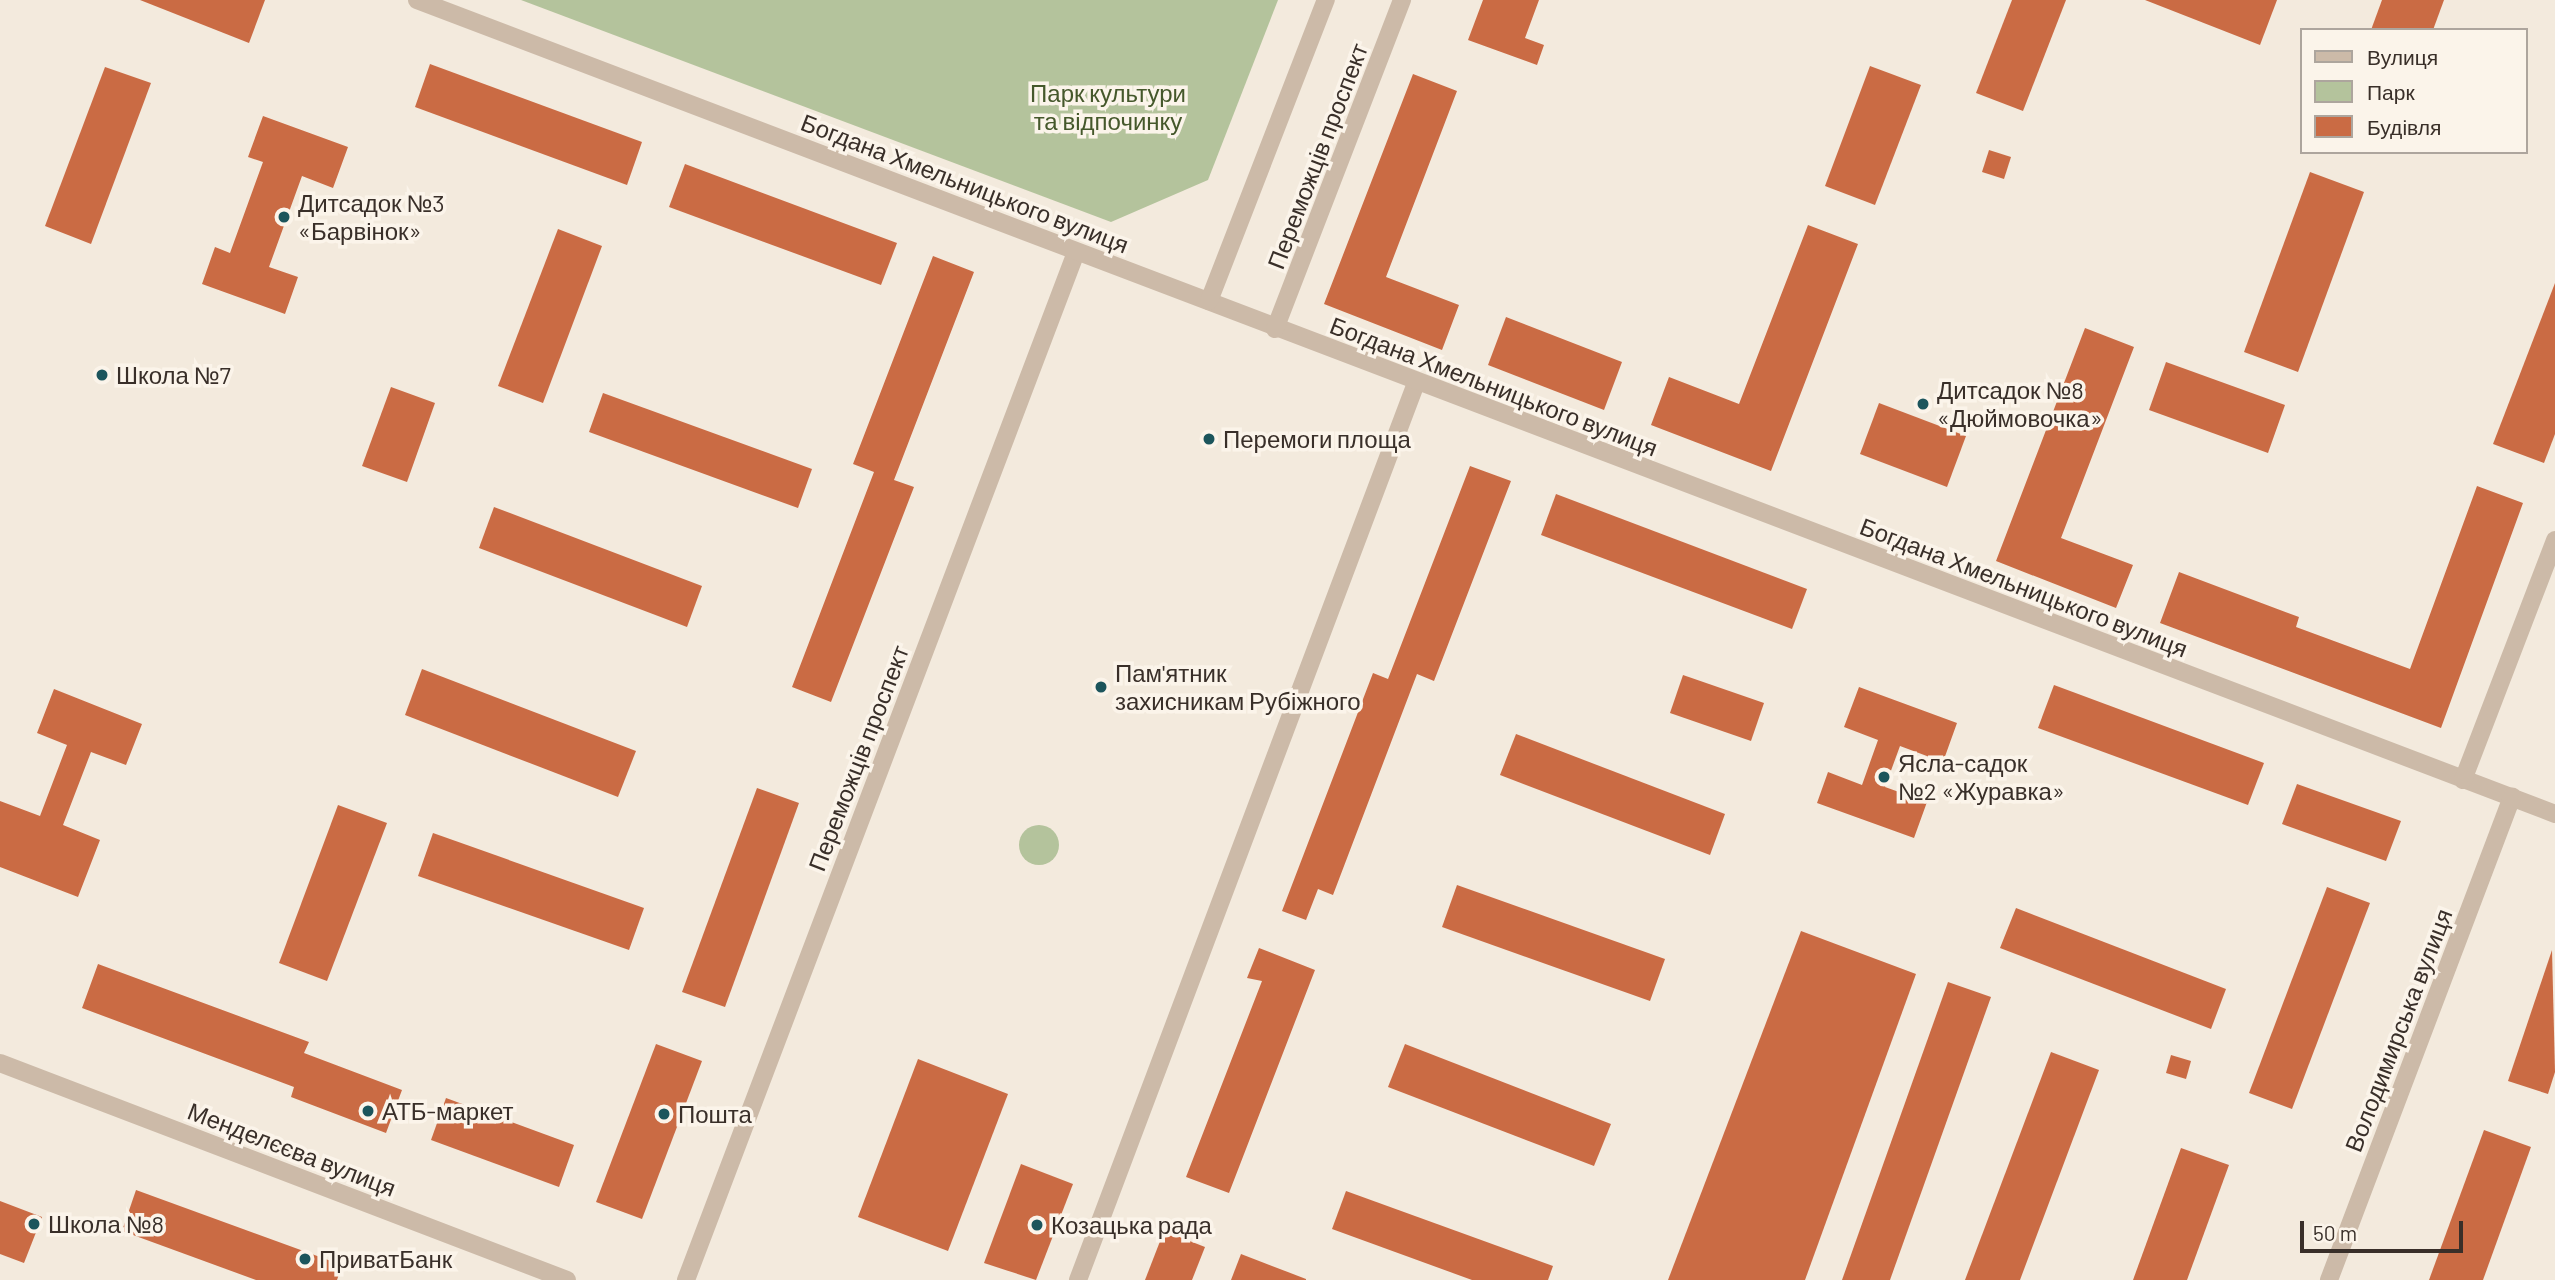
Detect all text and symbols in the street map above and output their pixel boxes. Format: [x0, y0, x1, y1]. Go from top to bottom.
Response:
legend [2300, 28, 2527, 154]
street label: Переможців проспект [1261, 39, 1373, 273]
text: Вулиця [2367, 44, 2438, 69]
park label: Парк культури та відпочинку [1030, 79, 1186, 135]
text: Парк [2367, 79, 2415, 104]
street label: Богдана Хмельницького вулиця [797, 107, 1133, 259]
text: Будівля [2367, 114, 2441, 139]
place label: Дитсадок №3 «Барвінок» [298, 189, 444, 245]
marker: Дитсадок №3 «Барвінок» [276, 209, 292, 225]
street label: Богдана Хмельницького вулиця [1326, 310, 1662, 462]
place label: Школа №7 [116, 361, 231, 389]
marker: Школа №7 [94, 367, 110, 383]
place label: Дитсадок №8 «Дюймовочка» [1937, 376, 2103, 432]
marker: Дитсадок №8 «Дюймовочка» [1915, 396, 1931, 412]
place label: Перемоги площа [1223, 425, 1411, 453]
marker: Перемоги площа [1201, 431, 1217, 447]
street label: Богдана Хмельницького вулиця [1856, 511, 2192, 663]
street label: Переможців проспект [802, 641, 914, 875]
place label: Пам'ятник захисникам Рубіжного [1115, 659, 1361, 715]
marker: Пам'ятник захисникам Рубіжного [1093, 679, 1109, 695]
place label: Ясла-садок №2 «Журавка» [1898, 749, 2065, 805]
marker: Ясла-садок №2 «Журавка» [1876, 769, 1892, 785]
street label: Володимирська вулиця [2338, 904, 2458, 1156]
street label: Менделєєва вулиця [184, 1096, 400, 1202]
place label: АТБ-маркет [382, 1097, 514, 1125]
place label: Пошта [678, 1100, 752, 1128]
marker: АТБ-маркет [360, 1103, 376, 1119]
marker: Пошта [656, 1106, 672, 1122]
scale bar [2303, 1206, 2466, 1250]
place label: Школа №8 [48, 1210, 164, 1238]
place label: Козацька рада [1051, 1211, 1212, 1239]
marker: Школа №8 [26, 1216, 42, 1232]
marker: Козацька рада [1029, 1217, 1045, 1233]
text: 50 m [2313, 1220, 2357, 1245]
place label: ПриватБанк [319, 1245, 452, 1273]
marker: ПриватБанк [297, 1251, 313, 1267]

